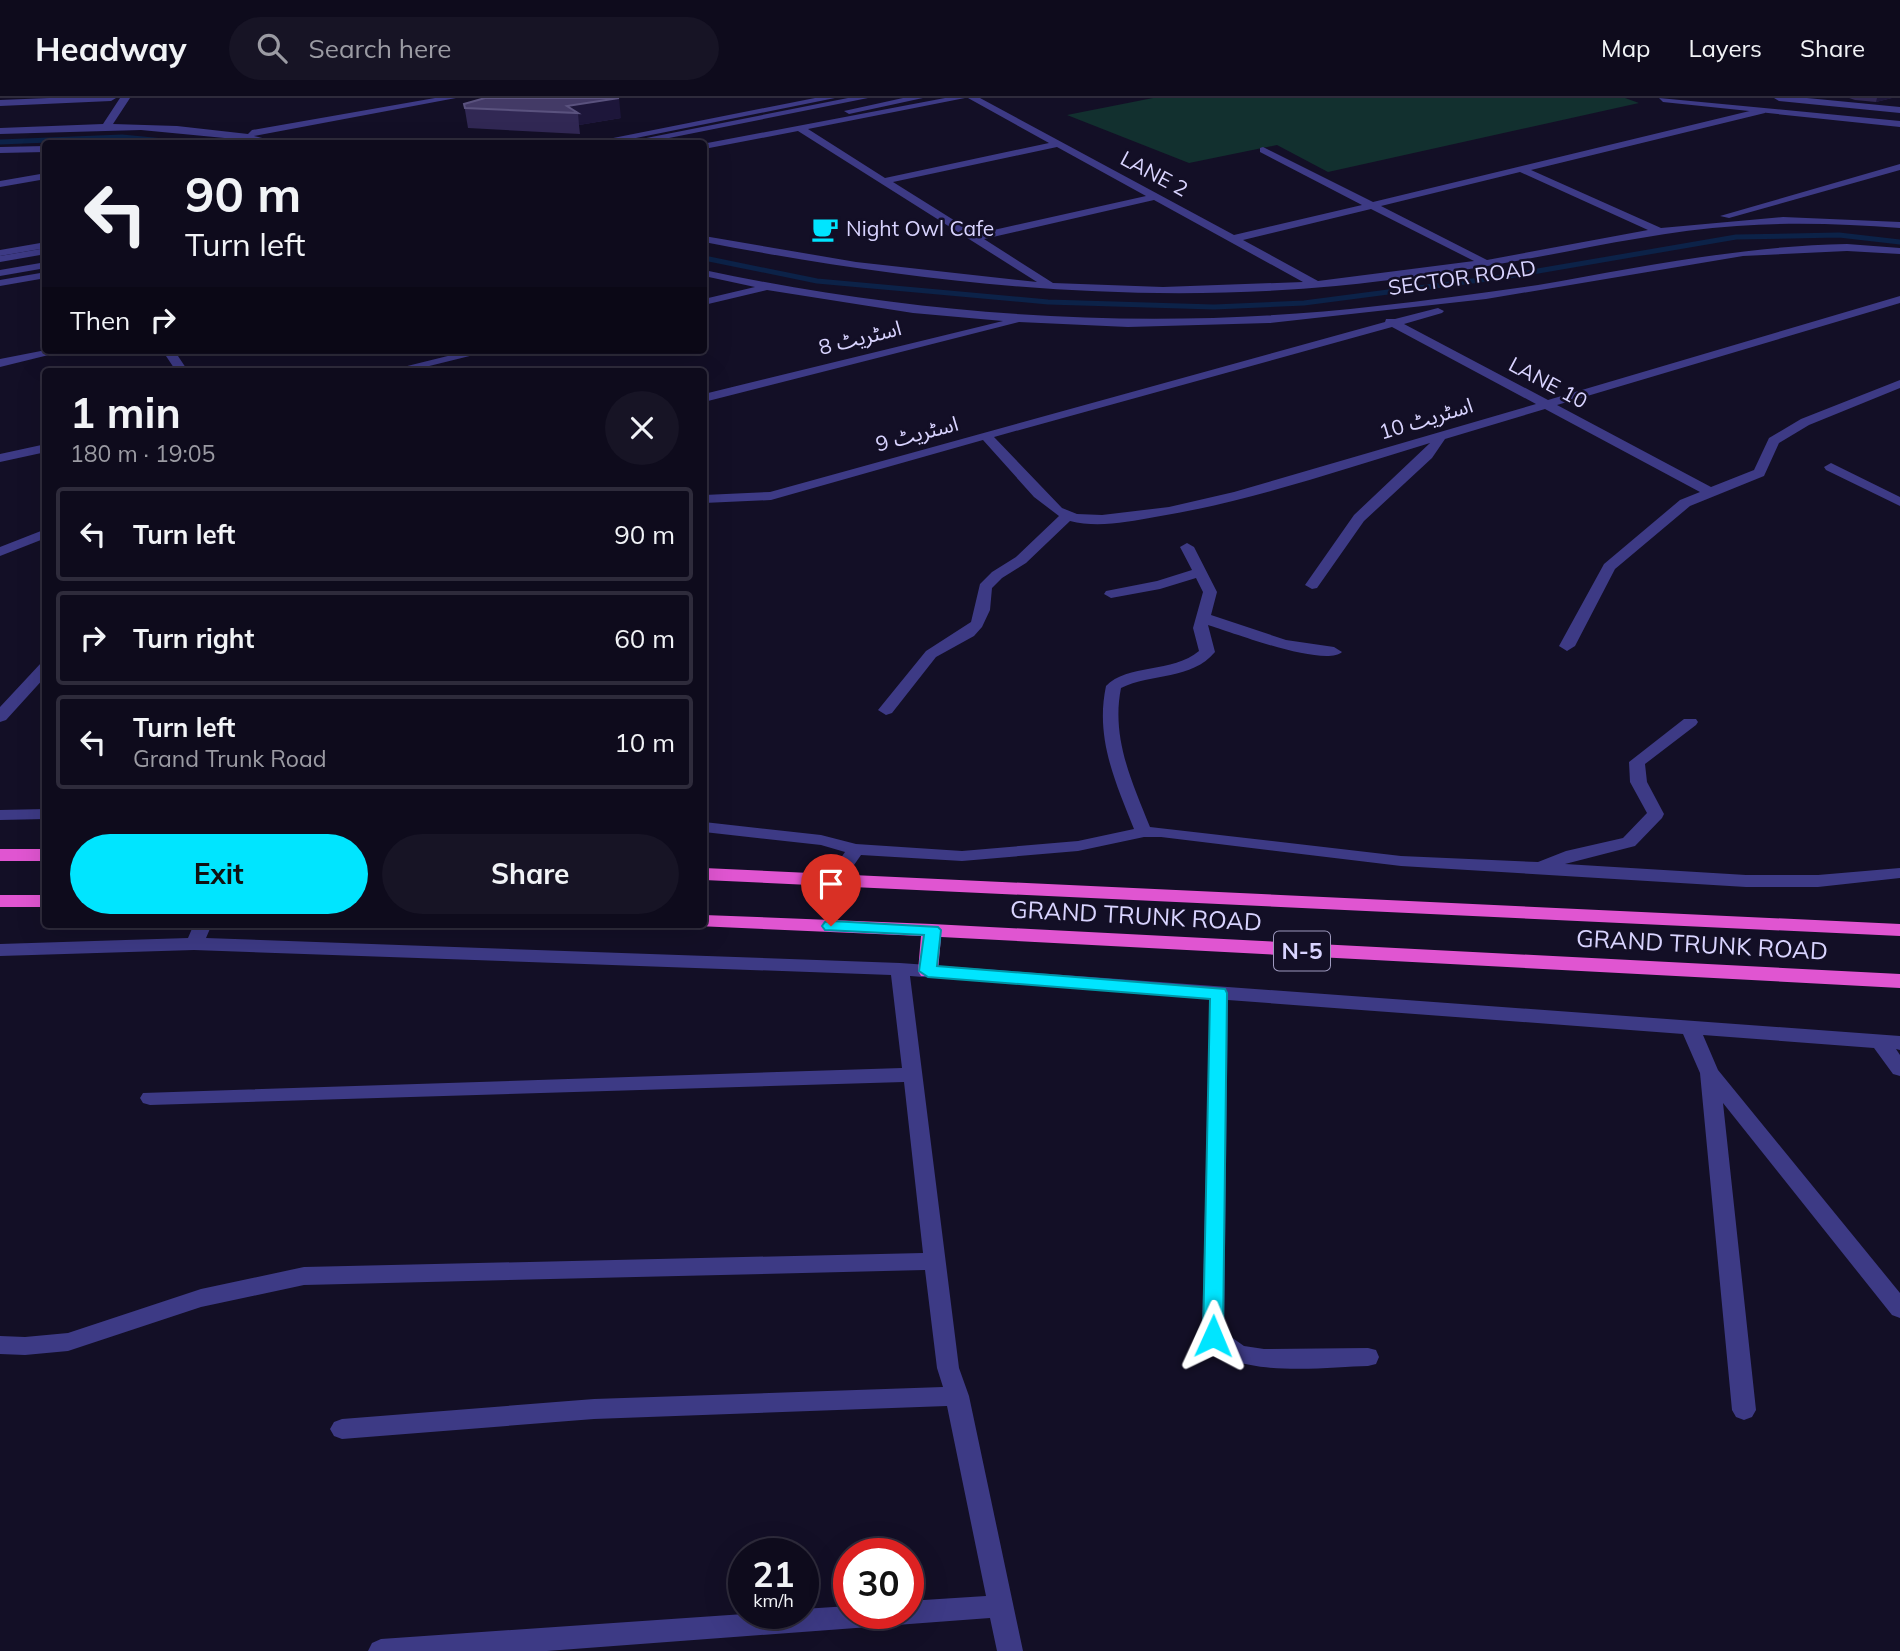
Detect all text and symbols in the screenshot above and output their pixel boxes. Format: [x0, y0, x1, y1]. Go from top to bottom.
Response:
search box [229, 17, 719, 80]
text: Headway [35, 28, 187, 69]
icon: search [253, 29, 291, 67]
text: Search here [309, 32, 451, 65]
text: Map [1601, 33, 1650, 63]
text: Layers [1688, 33, 1762, 63]
text: Share [1800, 33, 1865, 63]
street label: LANE 2 [1116, 145, 1193, 202]
text: 90 m [185, 163, 301, 224]
icon: left [70, 168, 161, 259]
cafe icon: Night Owl Cafe [810, 214, 840, 244]
place label: Night Owl Cafe [846, 215, 994, 241]
text: Turn left [185, 224, 305, 264]
street label: SECTOR ROAD [1386, 254, 1537, 300]
icon: right [144, 301, 182, 339]
text: Then [70, 304, 130, 337]
street label: اسٹریٹ 8 [816, 314, 904, 360]
street label: LANE 10 [1505, 351, 1592, 414]
text: 1 min [70, 386, 181, 439]
button: close [605, 391, 679, 465]
street label: اسٹریٹ 10 [1376, 391, 1476, 445]
street label: اسٹریٹ 9 [873, 410, 961, 457]
text: 180 m · 19:05 [70, 439, 215, 468]
icon: left [74, 515, 112, 553]
text: Turn left [133, 518, 235, 551]
text: 90 m [614, 518, 675, 551]
icon: right [74, 619, 112, 657]
text: Turn right [133, 622, 254, 655]
text: 60 m [614, 622, 675, 655]
text: Turn left [133, 711, 235, 744]
icon: left [74, 723, 112, 761]
text: 10 m [614, 726, 675, 759]
text: Grand Trunk Road [133, 744, 327, 773]
button: Exit [70, 834, 368, 914]
button: Share [382, 834, 679, 914]
pin [801, 854, 861, 926]
icon: arrive [812, 865, 850, 903]
street label: GRAND TRUNK ROAD [1009, 893, 1263, 937]
street label: GRAND TRUNK ROAD [1575, 922, 1829, 966]
road number: N-5 [1274, 932, 1330, 971]
position arrow [1176, 1299, 1250, 1373]
speed limit sign: 30 [833, 1538, 924, 1629]
text: 21 [752, 1552, 795, 1596]
text: km/h [753, 1589, 794, 1612]

